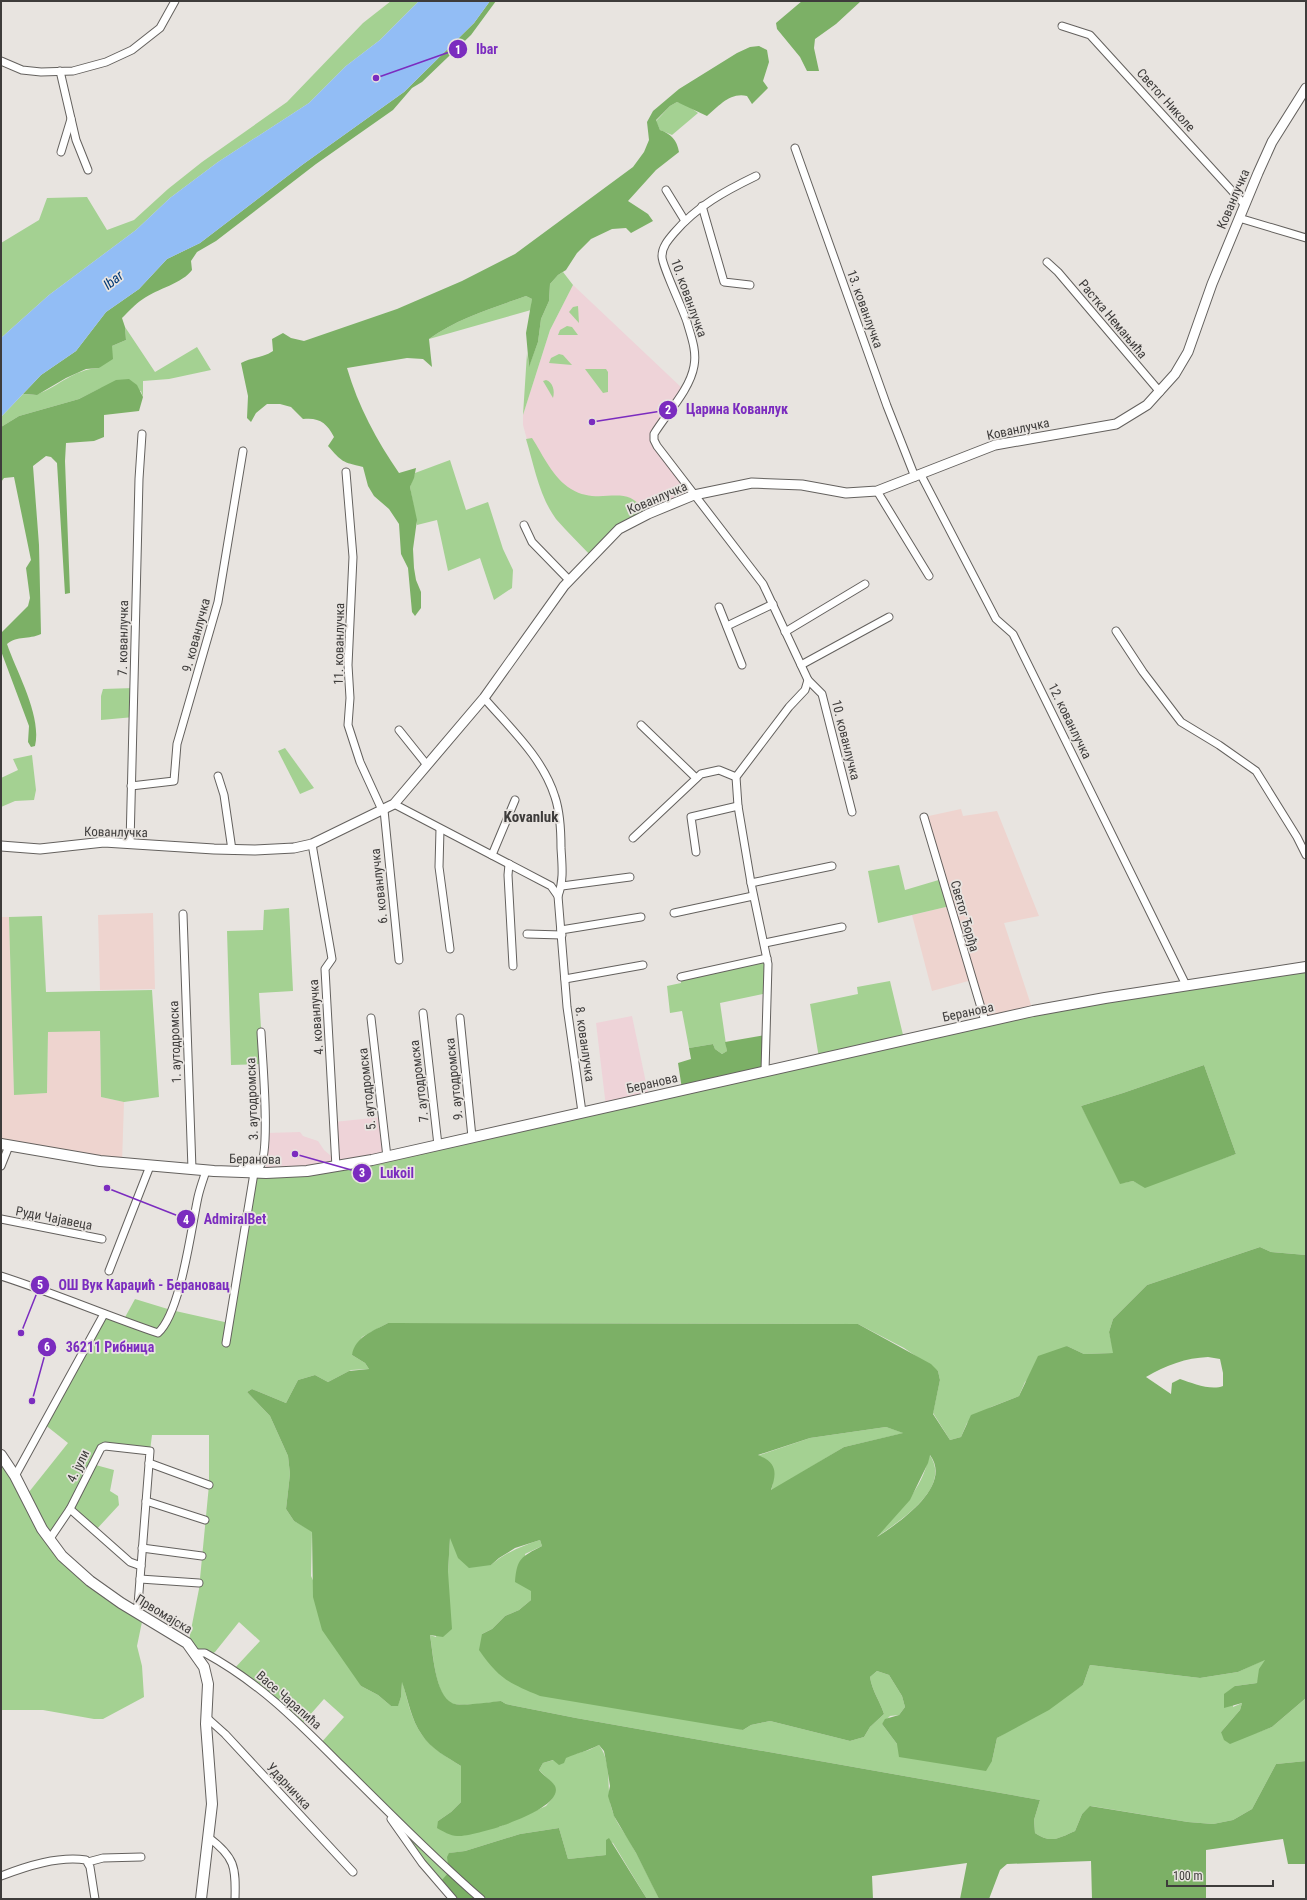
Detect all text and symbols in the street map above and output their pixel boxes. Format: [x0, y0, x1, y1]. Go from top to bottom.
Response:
callout: Ibar [448, 36, 506, 62]
text: Ibar [476, 41, 498, 57]
text: 1 [455, 43, 461, 57]
street label: Светог Николе [1134, 65, 1198, 135]
street label: Кованлучка [1214, 167, 1252, 231]
street label: 10. кованлучка [668, 257, 710, 339]
water label: Ibar [100, 267, 127, 293]
street label: 13. кованлучка [844, 268, 886, 350]
street label: Растка Немањића [1076, 277, 1150, 361]
callout: Царина Кованлук [658, 397, 796, 423]
text: Царина Кованлук [686, 401, 788, 417]
text: 2 [665, 403, 671, 417]
street label: Кованлучка [985, 415, 1051, 443]
street label: Кованлучка [625, 479, 689, 517]
street label: 9. кованлучка [179, 597, 213, 673]
street label: 7. кованлучка [115, 600, 131, 676]
street label: 11. кованлучка [331, 603, 347, 685]
street label: 12. кованлучка [1045, 681, 1095, 761]
street label: 10. кованлучка [829, 698, 863, 782]
district label: Kovanluk [504, 808, 559, 826]
street label: Кованлучка [84, 824, 148, 840]
street label: 6. кованлучка [368, 848, 390, 924]
street label: Светог Ђорђа [948, 879, 982, 953]
street label: 4. кованлучка [306, 979, 326, 1055]
street label: Беранова [941, 999, 995, 1025]
street label: 1. аутодромска [166, 1001, 184, 1083]
street label: 8. кованлучка [572, 1006, 598, 1082]
street label: 9. аутодромска [442, 1037, 466, 1121]
street label: 7. аутодромска [407, 1039, 431, 1123]
street label: 5. аутодромска [355, 1047, 379, 1131]
street label: 3. аутодромска [243, 1058, 261, 1140]
street label: Беранова [625, 1070, 679, 1096]
street label: Беранова [229, 1151, 281, 1167]
callout: Lukoil [352, 1160, 422, 1186]
text: Lukoil [380, 1165, 414, 1181]
text: 3 [359, 1166, 365, 1180]
street label: Руди Чајавеца [14, 1203, 94, 1233]
callout: AdmiralBet [176, 1206, 274, 1232]
text: AdmiralBet [204, 1211, 266, 1227]
text: 4 [183, 1213, 189, 1227]
callout: ОШ Вук Караџић - Берановац [30, 1272, 237, 1298]
text: ОШ Вук Караџић - Берановац [58, 1277, 230, 1293]
text: 5 [37, 1278, 43, 1292]
callout: 36211 Рибница [37, 1334, 162, 1360]
text: 36211 Рибница [66, 1339, 155, 1355]
text: 6 [44, 1340, 50, 1354]
street label: 4. јули [64, 1447, 92, 1485]
street label: Првомајска [133, 1591, 195, 1637]
street label: Васе Чарапића [254, 1668, 324, 1732]
street label: Ударничка [264, 1760, 314, 1812]
scale bar [1167, 1862, 1273, 1888]
text: 100 m [1173, 1869, 1203, 1883]

